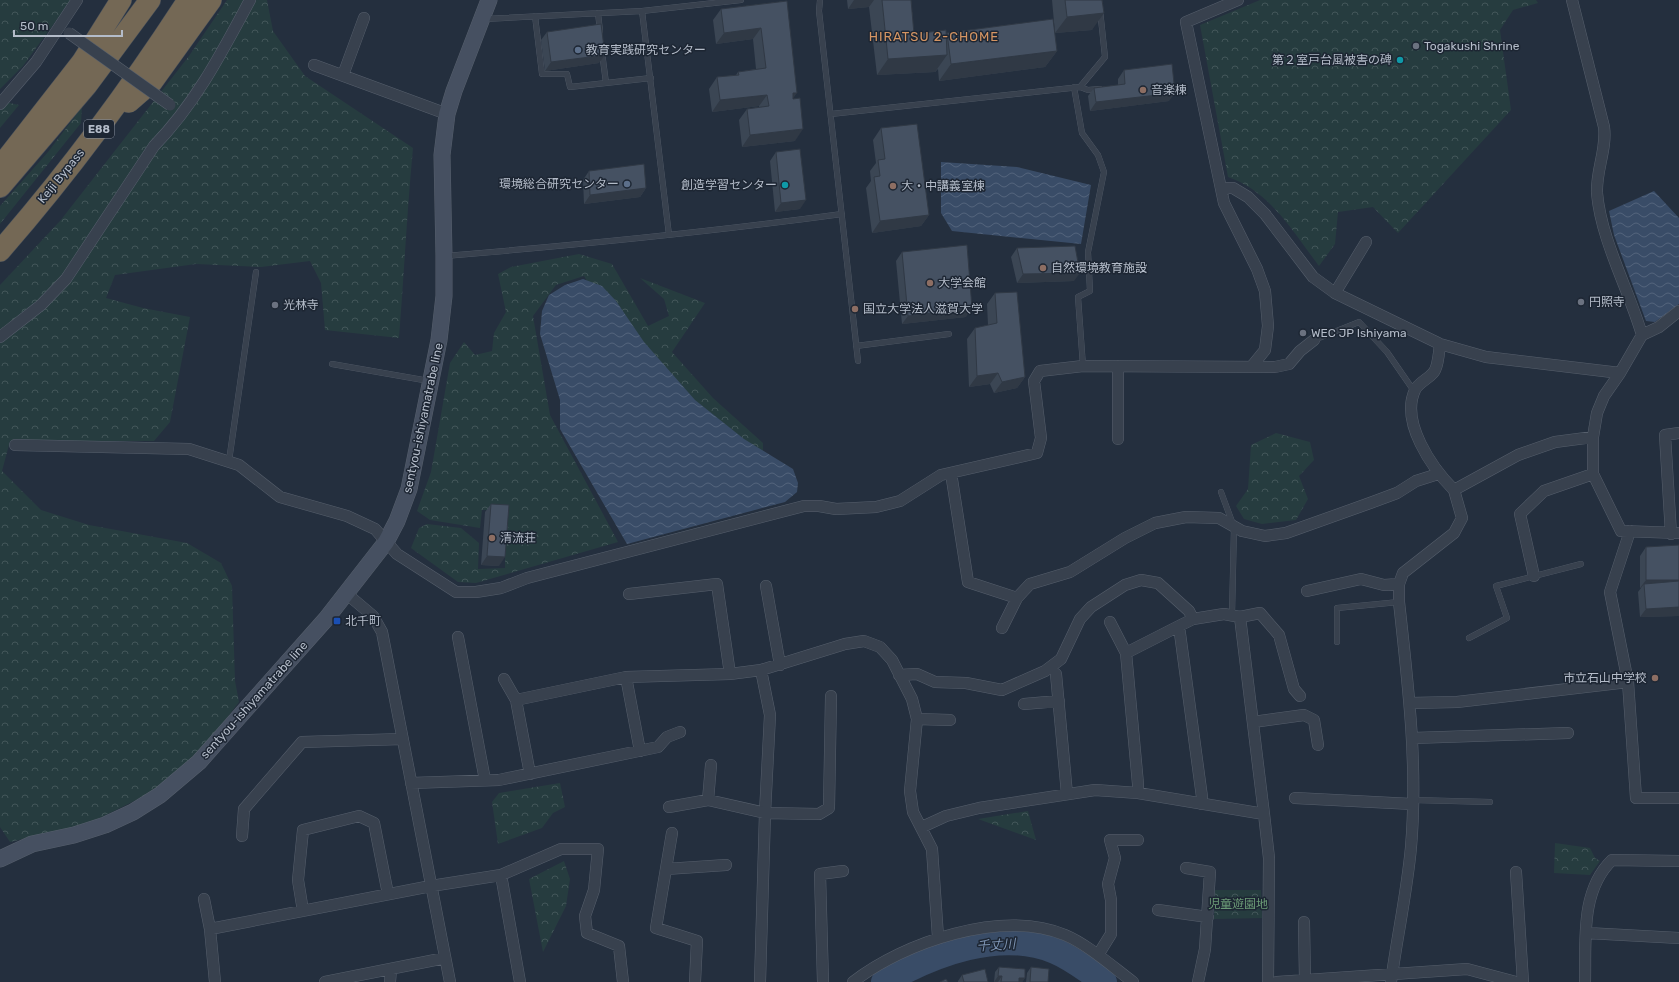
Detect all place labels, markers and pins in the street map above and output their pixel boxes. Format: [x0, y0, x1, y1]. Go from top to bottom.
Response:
place label: Togakushi Shrine [1424, 39, 1520, 53]
marker: Togakushi Shrine [1411, 41, 1421, 51]
place label: 教育実践研究センター [586, 43, 706, 57]
marker: 教育実践研究センター [573, 45, 583, 55]
place label: 第２室戸台風被害の碑 [1272, 53, 1392, 67]
marker: 第２室戸台風被害の碑 [1395, 55, 1405, 65]
place label: 音楽棟 [1151, 83, 1187, 97]
marker: 音楽棟 [1138, 85, 1148, 95]
place label: 環境総合研究センター [499, 177, 619, 191]
place label: 創造学習センター [681, 178, 777, 192]
marker: 環境総合研究センター [622, 179, 632, 189]
place label: 大・中講義室棟 [901, 179, 985, 193]
marker: 創造学習センター [780, 180, 790, 190]
marker: 大・中講義室棟 [888, 181, 898, 191]
place label: 自然環境教育施設 [1051, 261, 1147, 275]
marker: 自然環境教育施設 [1038, 263, 1048, 273]
place label: 大学会館 [938, 276, 986, 290]
marker: 大学会館 [925, 278, 935, 288]
place label: 円照寺 [1589, 295, 1625, 309]
marker: 円照寺 [1576, 297, 1586, 307]
place label: 光林寺 [283, 298, 319, 312]
marker: 光林寺 [270, 300, 280, 310]
place label: 国立大学法人滋賀大学 [863, 302, 983, 316]
marker: 国立大学法人滋賀大学 [850, 304, 860, 314]
place label: WEC JP Ishiyama [1311, 326, 1407, 340]
marker: WEC JP Ishiyama [1298, 328, 1308, 338]
place label: 清流荘 [500, 531, 536, 545]
marker: 清流荘 [487, 533, 497, 543]
place label: 北千町 [345, 614, 381, 628]
marker: 北千町 [332, 616, 342, 626]
place label: 市立石山中学校 [1563, 671, 1647, 685]
marker: 市立石山中学校 [1650, 673, 1660, 683]

